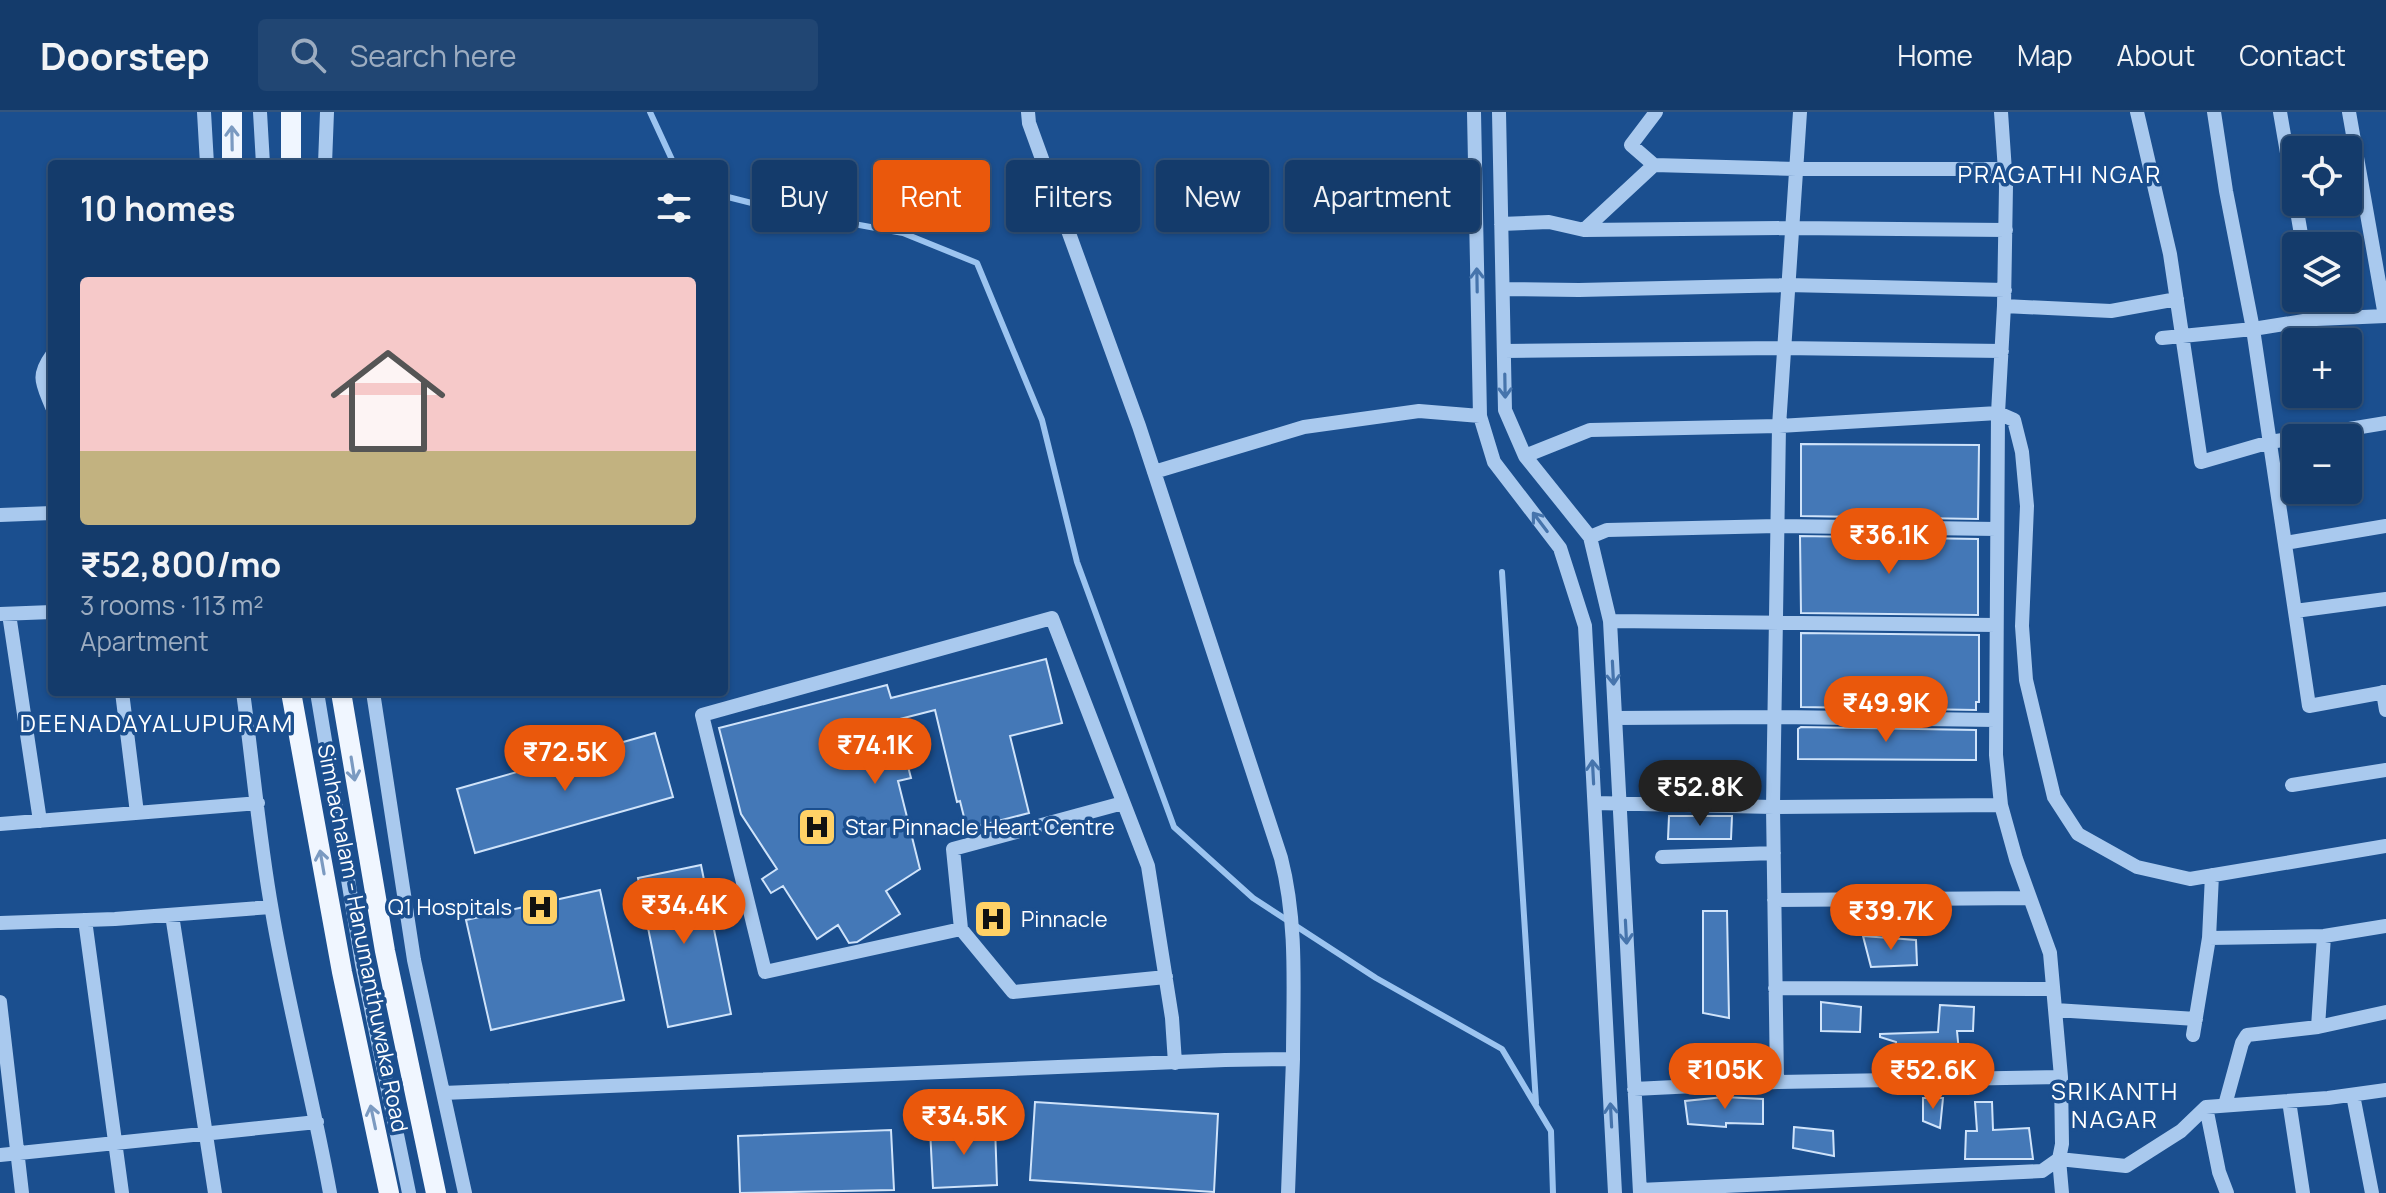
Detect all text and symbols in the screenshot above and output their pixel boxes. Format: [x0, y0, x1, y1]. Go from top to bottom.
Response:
search box [258, 19, 818, 91]
text: Doorstep [40, 29, 210, 81]
icon: search [286, 33, 330, 77]
text: Search here [350, 35, 516, 76]
text: Home [1897, 36, 1973, 74]
text: Map [2017, 36, 2073, 74]
text: About [2117, 36, 2195, 74]
text: Contact [2239, 36, 2346, 74]
one-way arrow [224, 125, 240, 152]
map controls [2282, 136, 2362, 504]
button: locate [2282, 136, 2362, 216]
district label: PRAGATHI NGAR [1958, 157, 2162, 190]
chip: Buy [752, 160, 857, 232]
chip: Rent [873, 160, 990, 232]
chip: Filters [1006, 160, 1140, 232]
chip: New [1156, 160, 1269, 232]
chip: Apartment [1285, 160, 1480, 232]
text: 10 homes [80, 185, 236, 231]
icon: filters [652, 186, 696, 230]
button: layers [2282, 232, 2362, 312]
one-way arrow [1470, 267, 1485, 294]
button: + [2282, 328, 2362, 408]
icon: home [316, 329, 460, 473]
one-way arrow [1497, 372, 1512, 399]
button: − [2282, 424, 2362, 504]
pin: ₹36.1K [1824, 508, 1954, 576]
one-way arrow [1532, 512, 1549, 533]
text: ₹36.1K [1849, 516, 1929, 552]
text: ₹52,800/mo [80, 541, 281, 587]
text: 3 rooms · 113 m² [80, 587, 264, 623]
text: Apartment [80, 623, 209, 659]
one-way arrow [1606, 659, 1621, 686]
pin: ₹49.9K [1821, 676, 1951, 744]
text: ₹49.9K [1842, 684, 1930, 720]
district label: DEENADAYALUPURAM [20, 706, 294, 739]
pin: ₹74.1K [810, 718, 940, 786]
pin: ₹72.5K [500, 725, 630, 793]
text: ₹74.1K [836, 726, 914, 762]
text: ₹72.5K [522, 733, 608, 769]
street label: Simhachalam - Hanumanthuwaka Road [311, 741, 415, 1135]
one-way arrow [347, 756, 362, 781]
one-way arrow [1585, 759, 1600, 786]
pin: ₹52.8K [1635, 760, 1765, 828]
text: ₹52.8K [1657, 768, 1743, 804]
hospital icon: Star Pinnacle Heart Centre [796, 806, 838, 848]
place label: Star Pinnacle Heart Centre [845, 812, 1115, 842]
one-way arrow [314, 850, 329, 875]
pin: ₹34.4K [619, 878, 749, 946]
pin: ₹39.7K [1826, 884, 1956, 952]
hospital icon: Q1 Hospitals [519, 886, 561, 928]
text: ₹34.4K [640, 886, 728, 922]
place label: Q1 Hospitals [388, 892, 512, 922]
text: ₹39.7K [1848, 892, 1934, 928]
hospital icon: Pinnacle [972, 898, 1014, 940]
place label: Pinnacle [1021, 904, 1108, 934]
one-way arrow [1618, 918, 1633, 945]
pin: ₹105K [1669, 1043, 1781, 1111]
pin: ₹52.6K [1868, 1043, 1998, 1111]
text: ₹105K [1687, 1051, 1763, 1087]
text: ₹52.6K [1890, 1051, 1977, 1087]
district label: SRIKANTH NAGAR [2051, 1074, 2179, 1135]
pin: ₹34.5K [899, 1089, 1029, 1157]
text: ₹34.5K [921, 1097, 1007, 1133]
one-way arrow [1603, 1102, 1618, 1129]
one-way arrow [365, 1104, 380, 1130]

